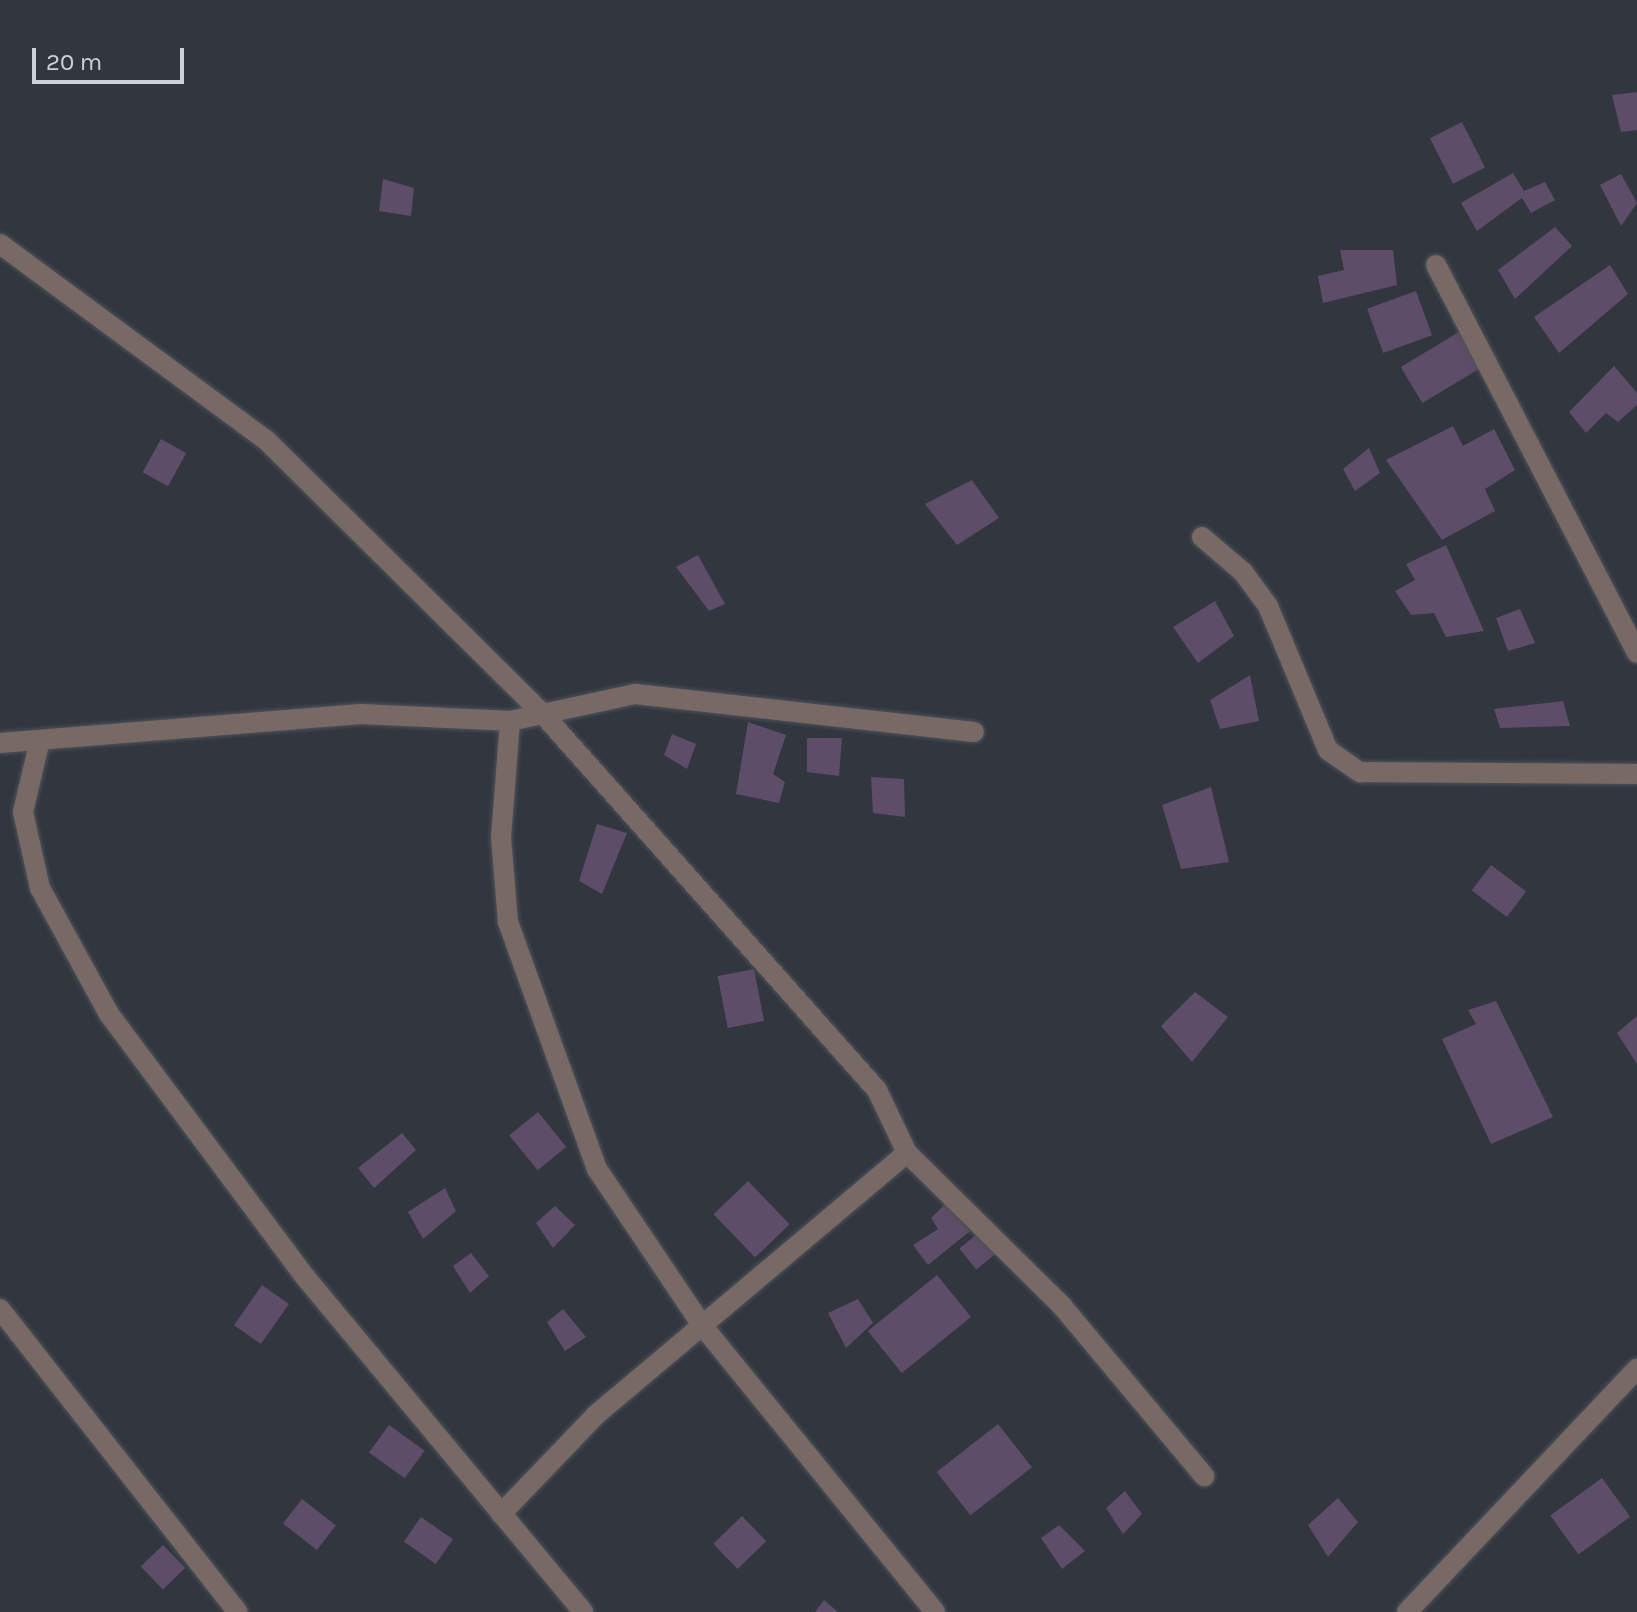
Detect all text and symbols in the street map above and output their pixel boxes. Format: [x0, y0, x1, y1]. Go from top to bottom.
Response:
scale bar [36, 32, 188, 82]
text: 20 m [46, 48, 102, 76]

